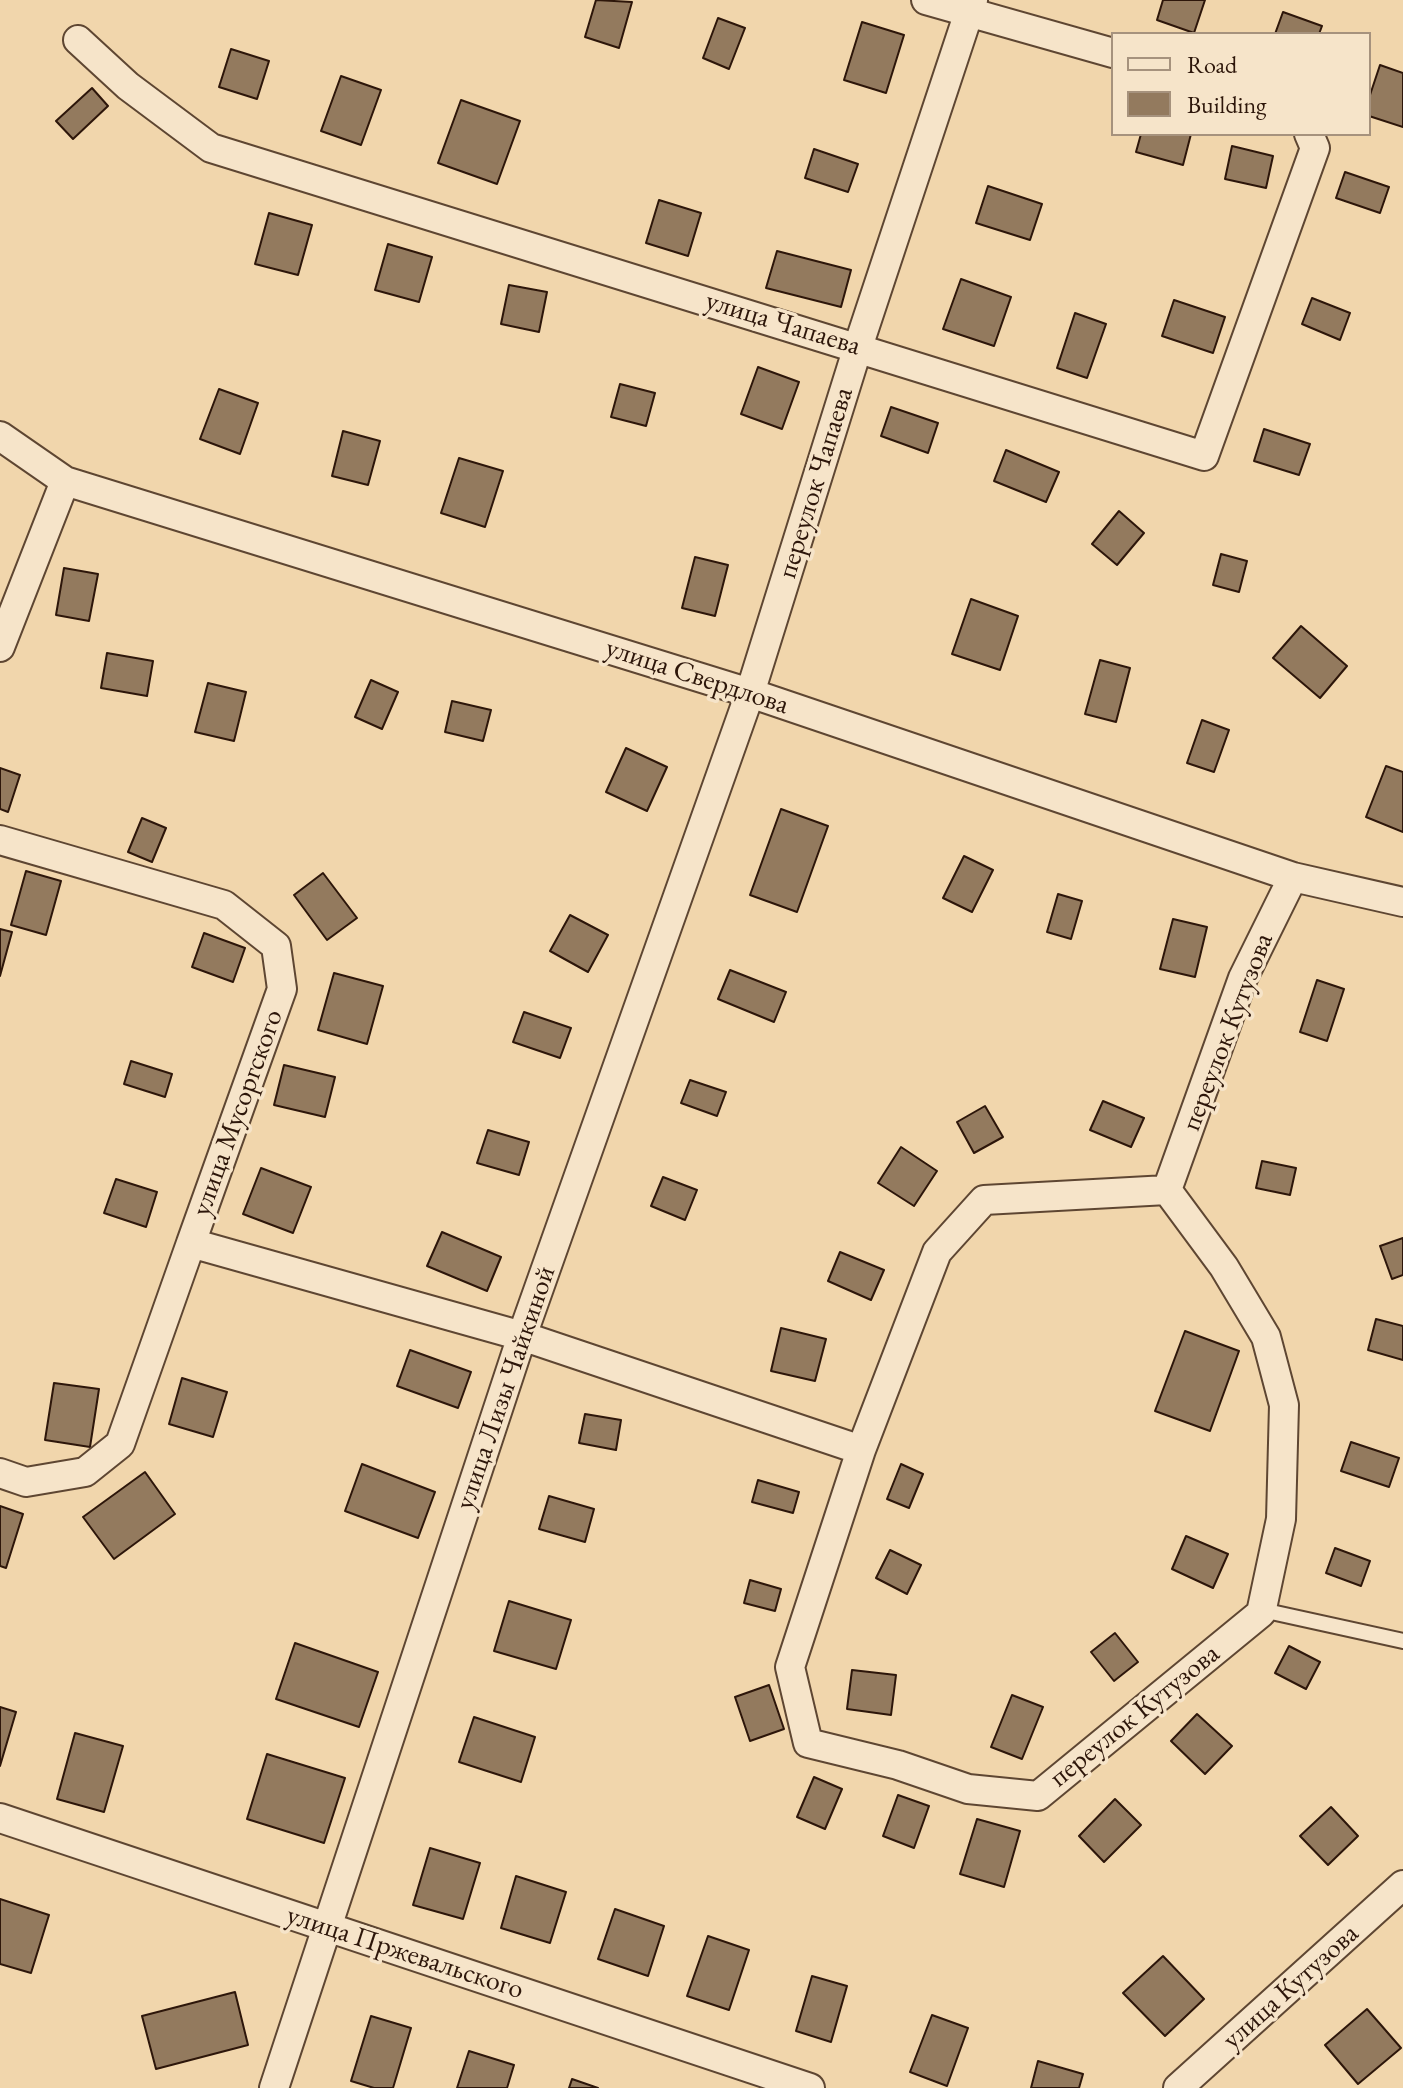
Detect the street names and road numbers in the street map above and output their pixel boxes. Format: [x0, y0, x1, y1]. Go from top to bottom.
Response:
street label: улица Чапаева [701, 284, 865, 364]
street label: переулок Чапаева [771, 384, 861, 582]
street label: улица Свердлова [601, 632, 793, 722]
street label: переулок Кутузова [1175, 928, 1281, 1136]
street label: улица Мусоргского [185, 1005, 291, 1221]
street label: улица Лизы Чайкиной [449, 1262, 563, 1514]
street label: переулок Кутузова [1043, 1637, 1227, 1795]
street label: улица Пржевальского [282, 1899, 528, 2007]
street label: улица Кутузова [1216, 1917, 1366, 2057]

